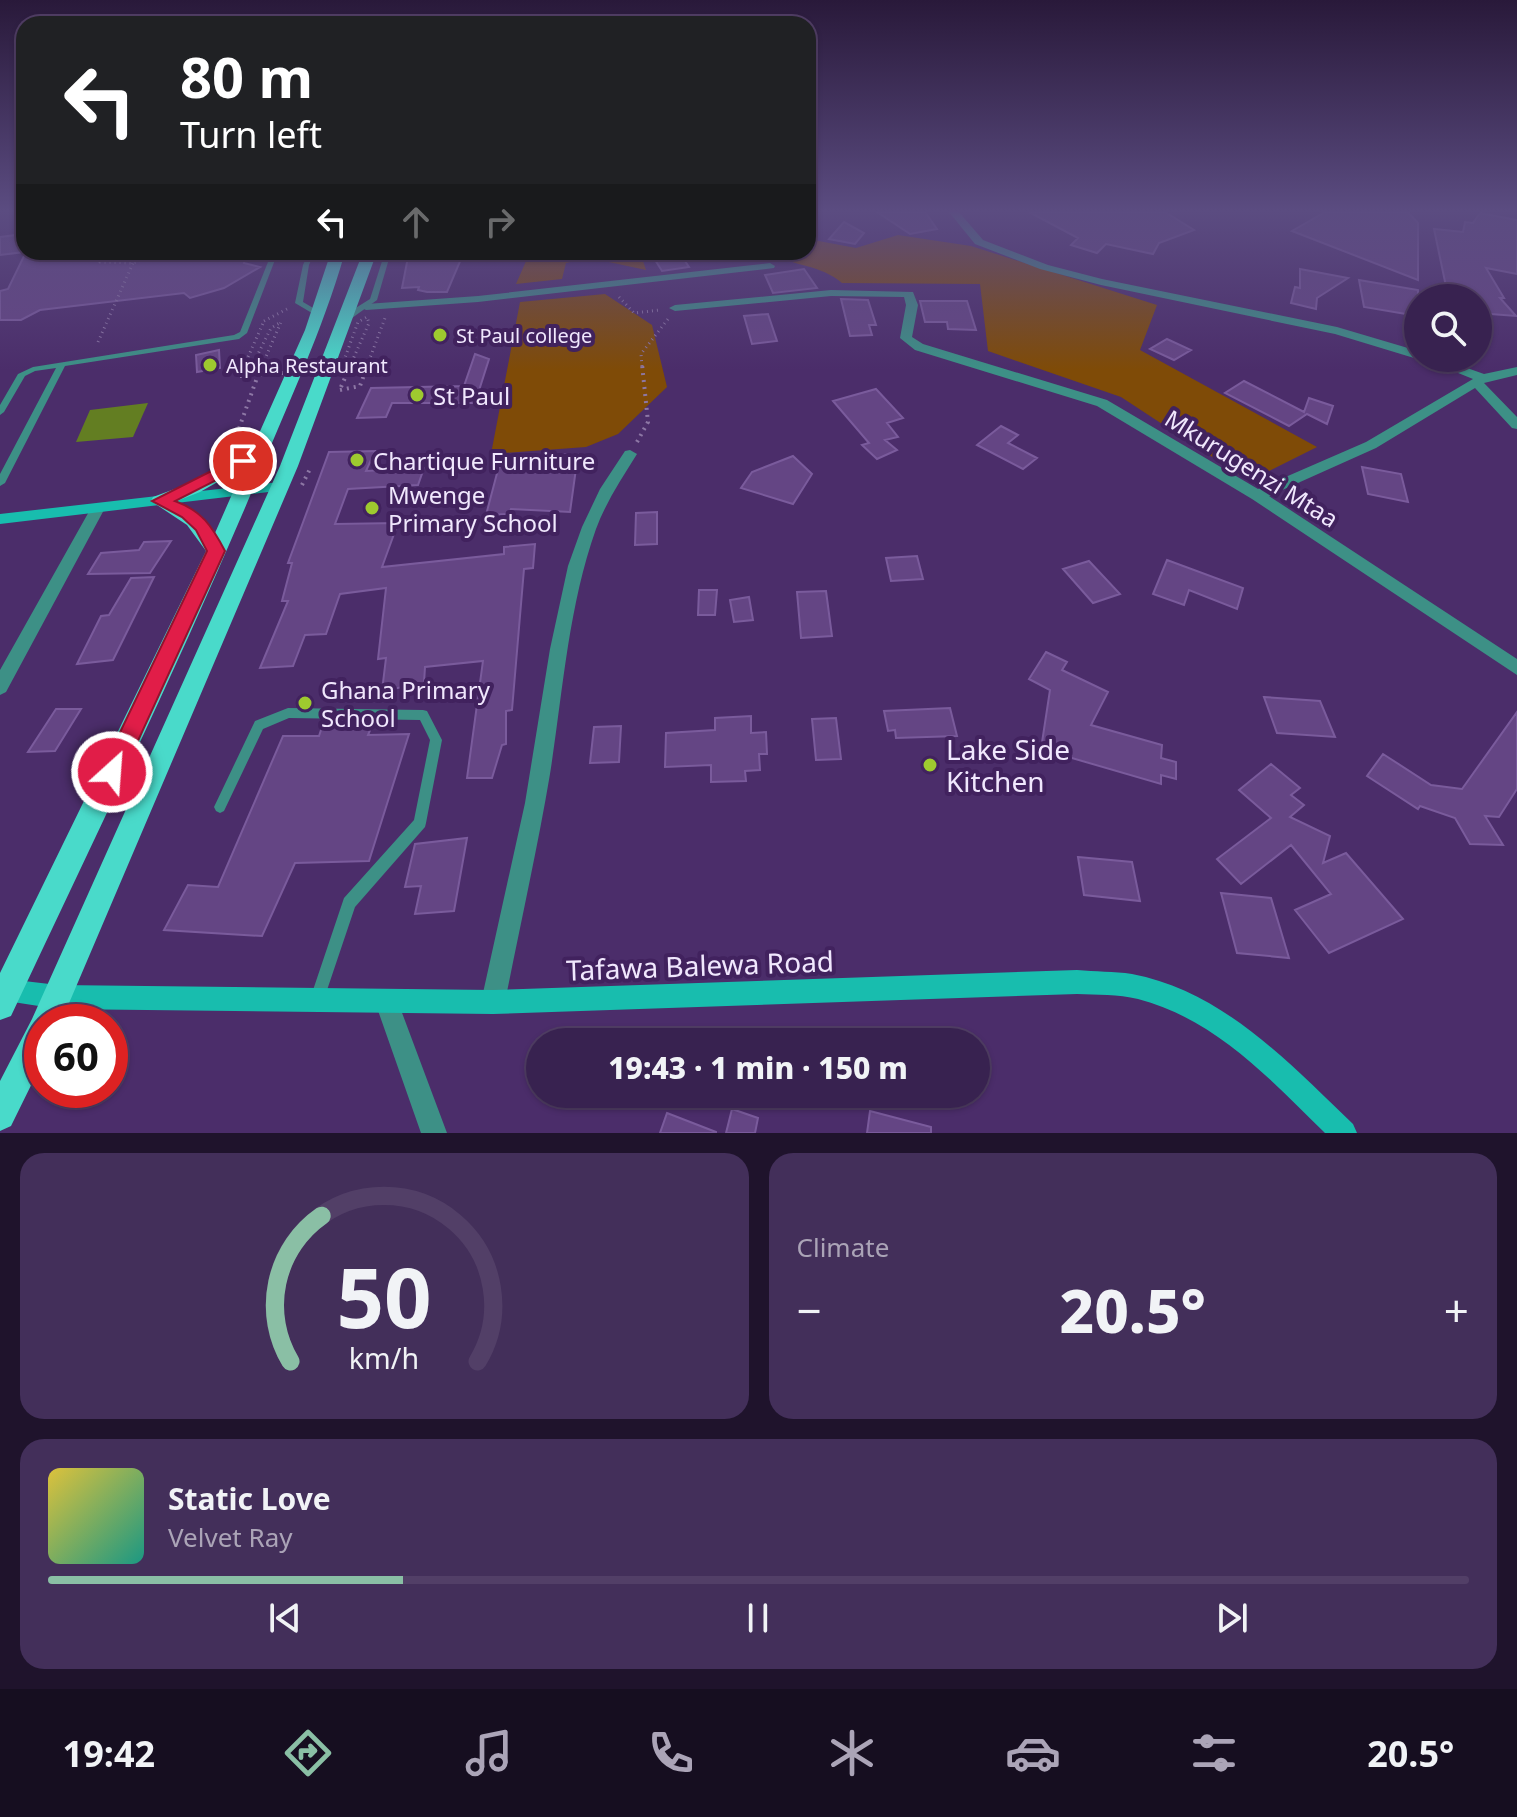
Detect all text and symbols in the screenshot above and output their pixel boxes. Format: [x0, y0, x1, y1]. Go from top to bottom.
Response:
text: 80 m [180, 38, 313, 114]
icon: left [48, 48, 152, 152]
text: Turn left [180, 110, 322, 159]
icon: left [310, 200, 354, 244]
icon: ahead [394, 200, 438, 244]
icon: right [478, 200, 522, 244]
map controls [1404, 284, 1492, 372]
button: search [1404, 284, 1492, 372]
place label: St Paul college [456, 322, 592, 349]
marker: St Paul college [431, 326, 449, 344]
place label: Alpha Restaurant [226, 352, 388, 379]
marker: Alpha Restaurant [201, 356, 219, 374]
place label: St Paul [433, 379, 510, 412]
marker: St Paul [408, 386, 426, 404]
street label: Mkurugenzi Mtaa [1159, 401, 1345, 535]
pin [209, 427, 277, 495]
icon: arrive [221, 439, 265, 483]
place label: Chartique Furniture [373, 444, 595, 477]
marker: Chartique Furniture [348, 451, 366, 469]
place label: Mwenge Primary School [388, 478, 558, 539]
marker: Mwenge Primary School [363, 499, 381, 517]
place label: Ghana Primary School [321, 673, 491, 734]
marker: Ghana Primary School [296, 694, 314, 712]
position arrow [70, 730, 154, 814]
place label: Lake Side Kitchen [946, 730, 1070, 800]
marker: Lake Side Kitchen [921, 756, 939, 774]
street label: Tafawa Balewa Road [565, 941, 835, 989]
speed limit sign: 60 [24, 1004, 128, 1108]
text: 19:43 · 1 min · 150 m [608, 1047, 908, 1088]
text: Climate [797, 1229, 889, 1265]
text: 50 [337, 1239, 432, 1352]
text: 20.5° [1059, 1269, 1206, 1351]
text: − [797, 1280, 822, 1340]
text: + [1444, 1280, 1469, 1340]
text: km/h [349, 1338, 419, 1377]
text: Static Love [168, 1478, 331, 1519]
text: Velvet Ray [168, 1519, 293, 1555]
icon: previous [263, 1596, 307, 1640]
icon: pause [736, 1596, 780, 1640]
icon: next [1210, 1596, 1254, 1640]
icon: directions [280, 1725, 336, 1781]
icon: music [461, 1725, 517, 1781]
icon: phone [643, 1725, 699, 1781]
icon: climate [824, 1725, 880, 1781]
icon: car [1005, 1725, 1061, 1781]
icon: filters [1186, 1725, 1242, 1781]
text: 19:42 [63, 1729, 155, 1778]
text: 20.5° [1367, 1729, 1454, 1778]

